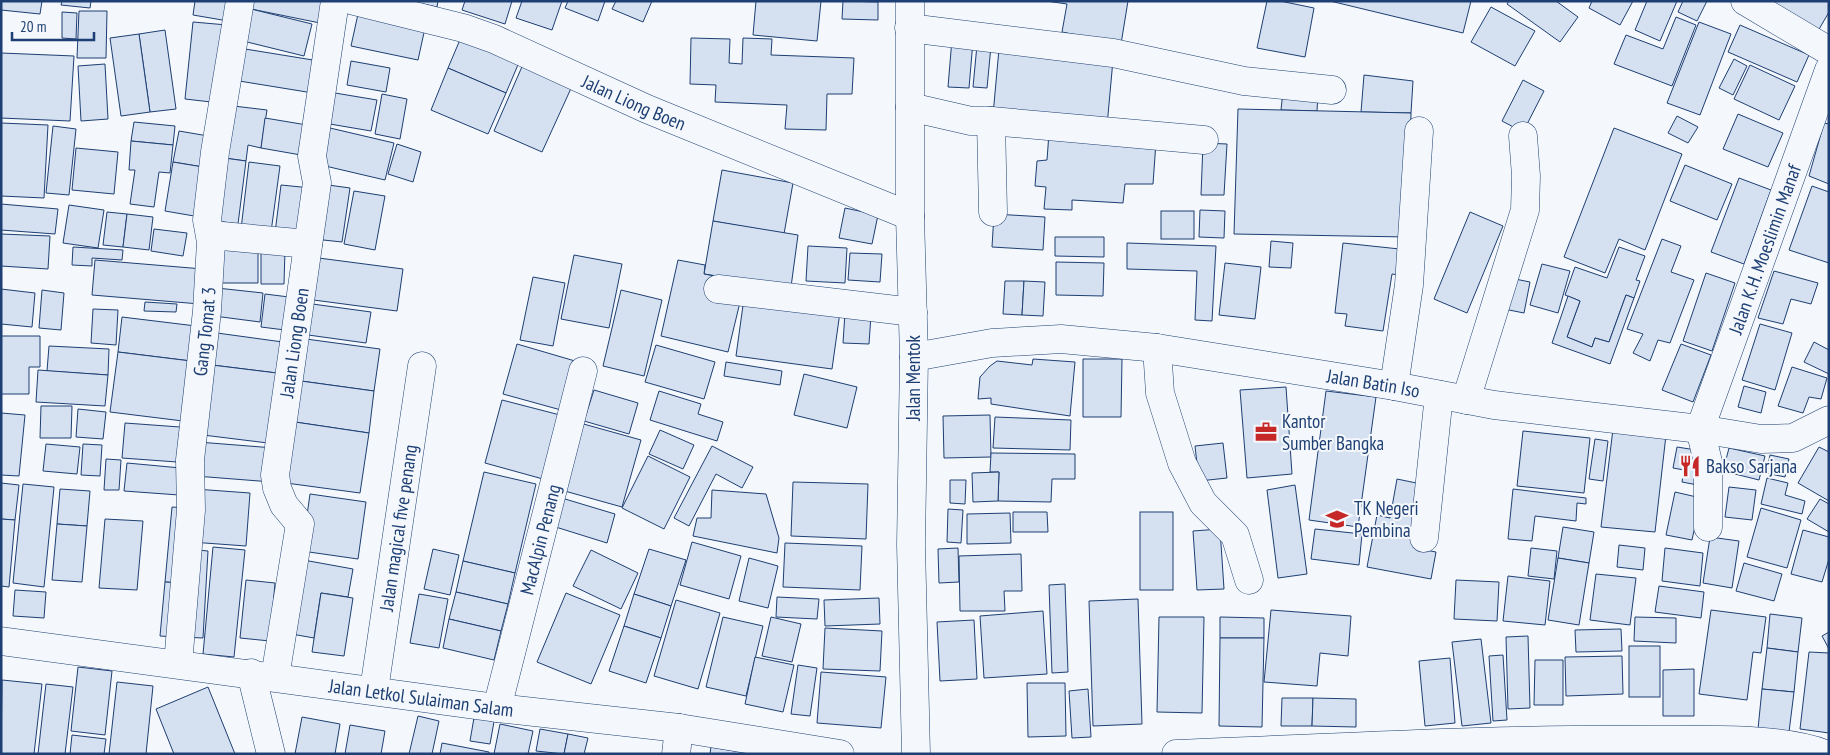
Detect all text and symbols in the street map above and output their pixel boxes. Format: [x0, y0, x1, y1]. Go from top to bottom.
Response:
scale bar [12, 10, 95, 42]
text: 20 m [20, 17, 46, 36]
street label: Jalan Liong Boen [578, 69, 689, 136]
street label: Jalan K.H. Moeslimin Manaf [1723, 160, 1806, 338]
street label: Gang Tomat 3 [188, 286, 220, 377]
street label: Jalan Liong Boen [274, 286, 314, 400]
street label: Jalan Mentok [901, 335, 925, 422]
street label: Jalan Batin Iso [1324, 363, 1422, 403]
place label: Kantor Sumber Bangka [1282, 409, 1384, 455]
office icon: Kantor Sumber Bangka [1253, 419, 1279, 445]
street label: Jalan magical five penang [374, 443, 422, 614]
restaurant icon: Bakso Sarjana [1677, 453, 1703, 479]
place label: Bakso Sarjana [1706, 454, 1797, 478]
street label: MacAlpin Penang [514, 482, 566, 597]
place label: TK Negeri Pembina [1354, 496, 1419, 542]
school or university icon: TK Negeri Pembina [1324, 506, 1350, 532]
street label: Jalan Letkol Sulaiman Salam [327, 673, 515, 722]

